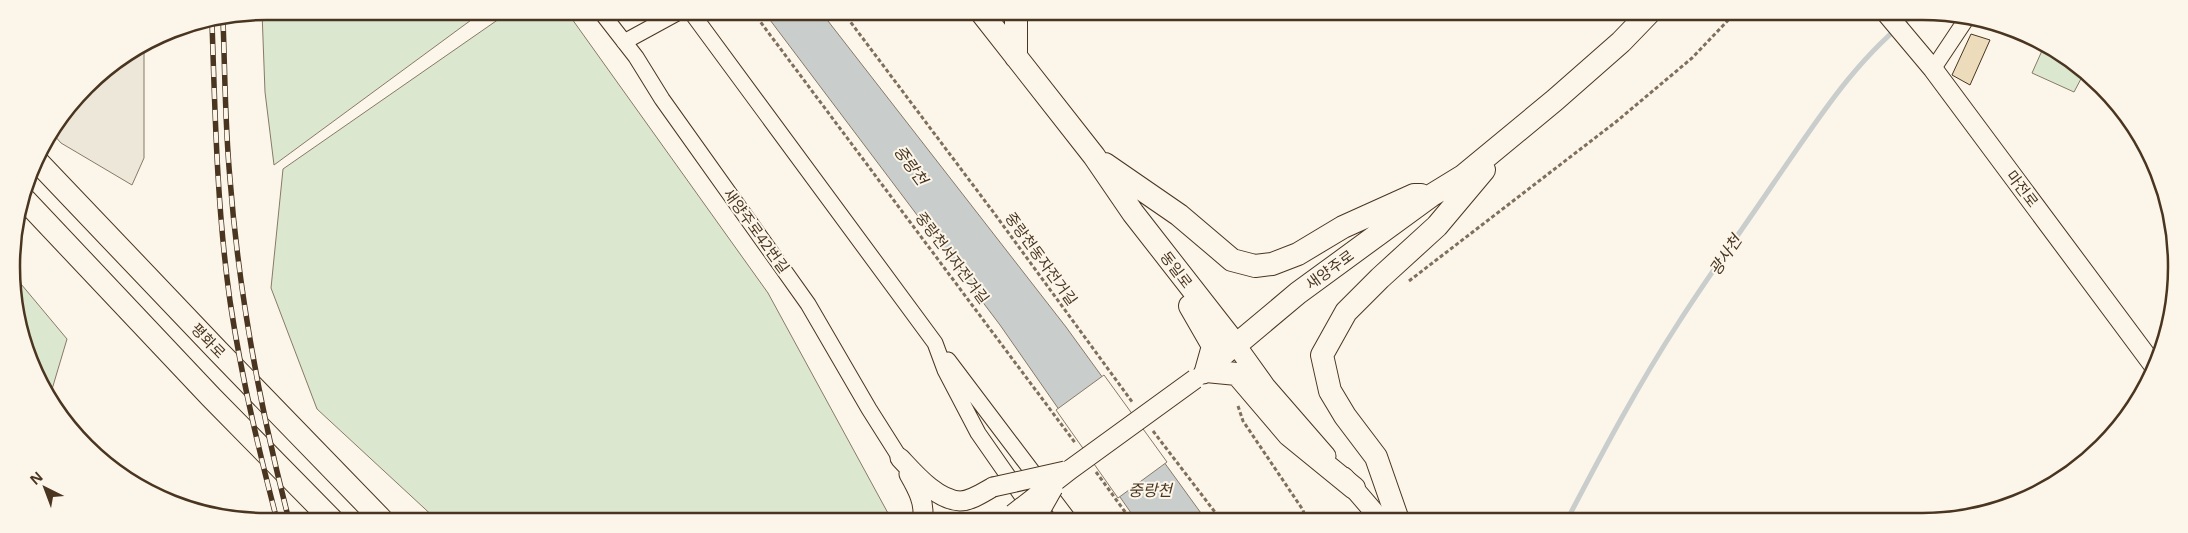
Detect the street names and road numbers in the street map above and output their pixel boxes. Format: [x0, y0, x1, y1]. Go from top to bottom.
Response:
street label: 마전로 [2002, 166, 2043, 211]
street label: 새양주로42번길 [719, 184, 794, 277]
street label: 중랑천서자전거길 [912, 207, 994, 308]
street label: 중랑천동자전거길 [1001, 208, 1082, 309]
street label: 새양주로 [1301, 245, 1358, 294]
street label: 동일로 [1156, 247, 1197, 292]
street label: 평화로 [187, 318, 230, 362]

